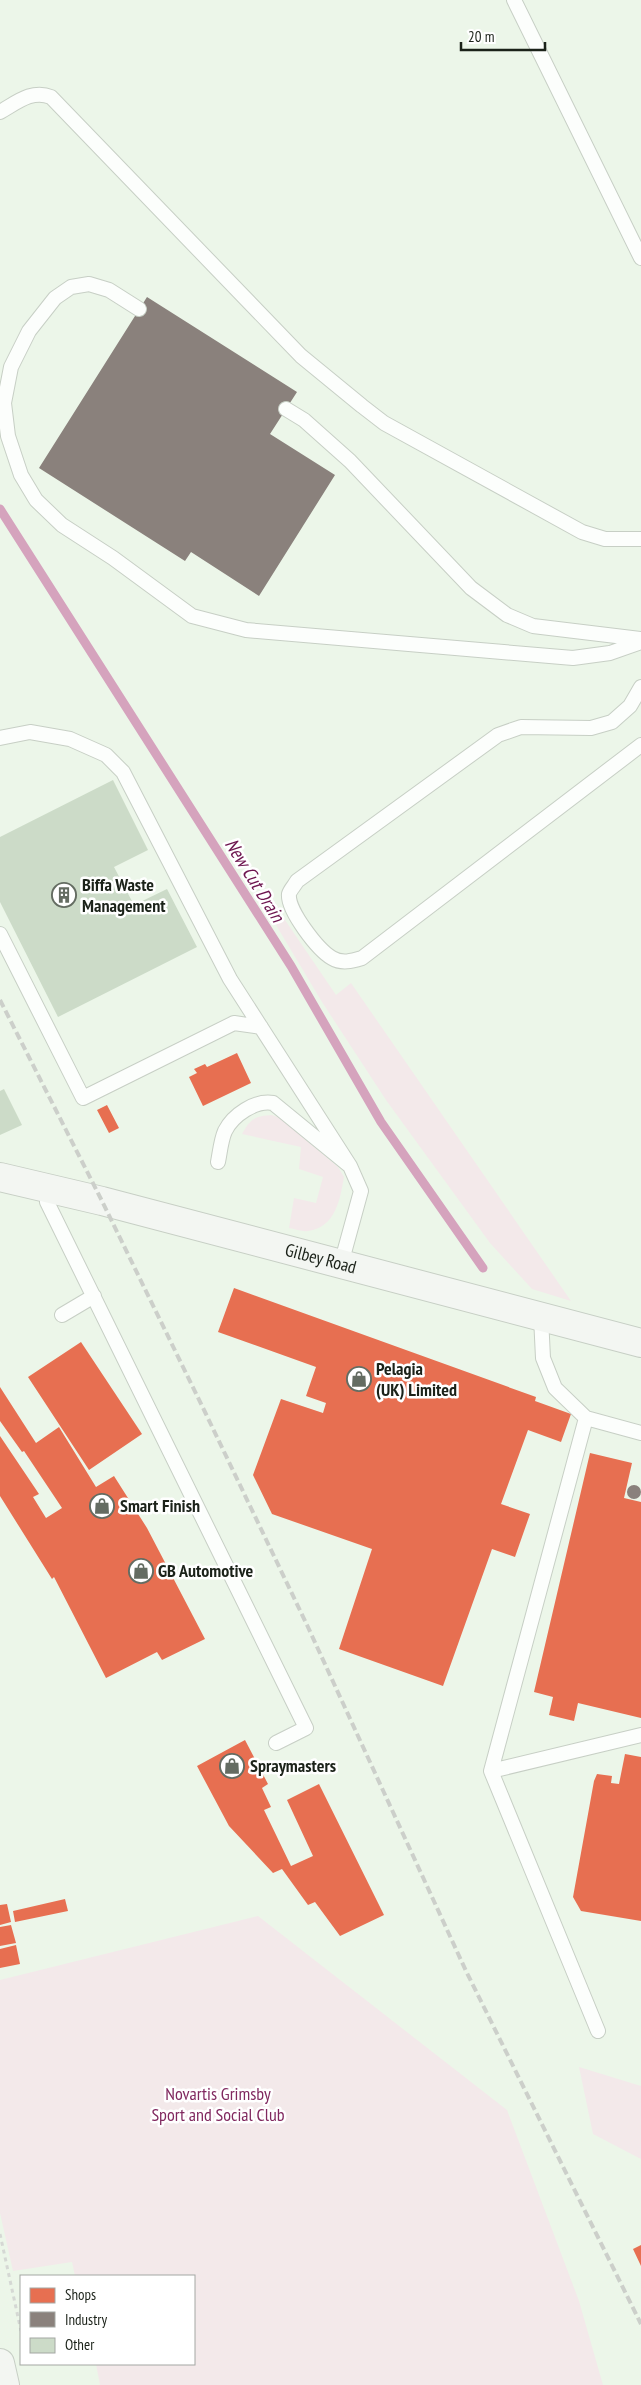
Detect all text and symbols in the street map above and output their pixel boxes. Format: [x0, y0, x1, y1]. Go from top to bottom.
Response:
scale bar [461, 20, 545, 52]
text: 20 m [468, 27, 494, 46]
water label: New Cut Drain [220, 834, 291, 928]
place label: Biffa Waste Management [82, 873, 166, 917]
building icon: Biffa Waste Management [51, 882, 77, 908]
street label: Gilbey Road [283, 1238, 359, 1279]
place label: Pelagia (UK) Limited [376, 1357, 457, 1401]
shop icon: Pelagia (UK) Limited [346, 1366, 372, 1392]
shop icon: Smart Finish [89, 1493, 115, 1519]
place label: Smart Finish [120, 1494, 200, 1517]
shop icon: GB Automotive [128, 1558, 154, 1584]
place label: GB Automotive [158, 1559, 254, 1582]
shop icon: Spraymasters [219, 1753, 245, 1779]
place label: Spraymasters [250, 1754, 336, 1777]
park label: Novartis Grimsby Sport and Social Club [151, 2082, 285, 2126]
legend [20, 2275, 195, 2365]
text: Shops [65, 2285, 96, 2304]
text: Industry [65, 2310, 107, 2329]
text: Other [65, 2335, 95, 2354]

